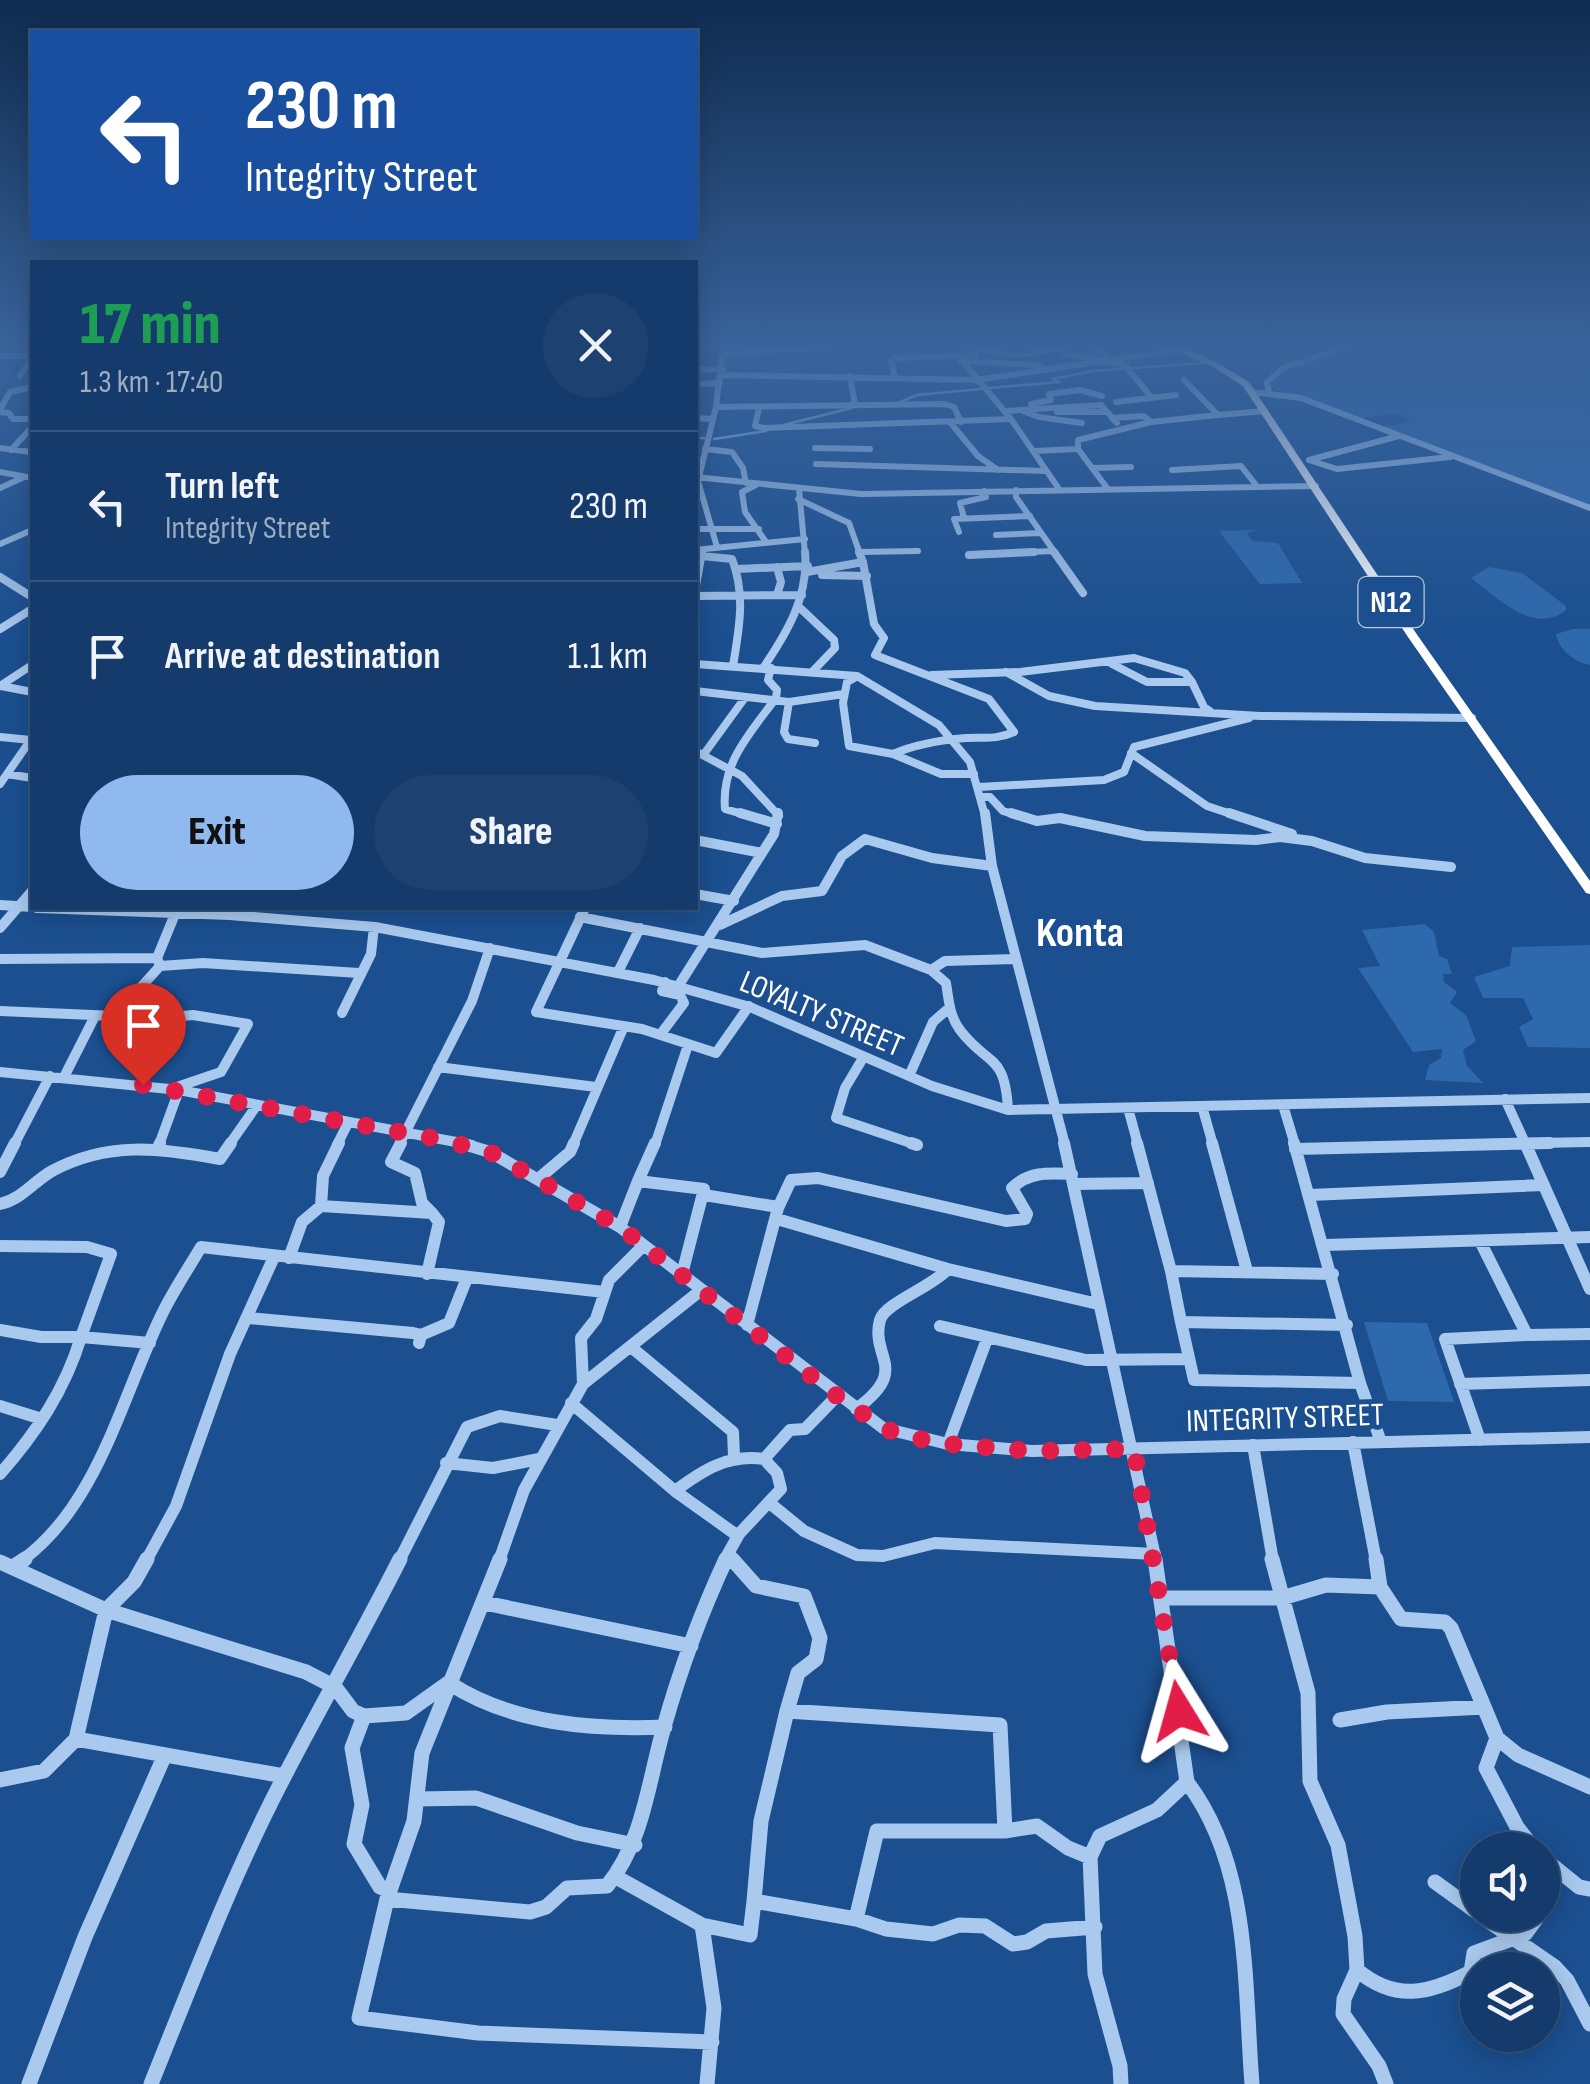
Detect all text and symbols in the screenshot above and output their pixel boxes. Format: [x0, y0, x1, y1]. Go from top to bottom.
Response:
text: 230 m [245, 65, 398, 149]
icon: left [80, 70, 210, 200]
text: Integrity Street [245, 150, 478, 205]
text: 17 min [80, 289, 221, 361]
button: close [543, 293, 648, 398]
text: 1.3 km · 17:40 [80, 363, 223, 402]
text: Turn left [165, 464, 279, 509]
icon: left [80, 479, 135, 534]
text: 230 m [569, 484, 648, 529]
text: Integrity Street [165, 509, 330, 548]
road number: N12 [1358, 577, 1424, 627]
icon: arrive [80, 629, 135, 684]
text: Arrive at destination [165, 634, 440, 679]
text: 1.1 km [568, 634, 648, 679]
button: Exit [80, 775, 354, 890]
button: Share [374, 775, 648, 890]
district label: Konta [1036, 908, 1124, 959]
street label: LOYALTY STREET [734, 962, 909, 1066]
pin [101, 983, 186, 1086]
icon: arrive [116, 998, 171, 1053]
street label: INTEGRITY STREET [1186, 1396, 1385, 1441]
position arrow [1127, 1659, 1231, 1763]
map controls [1460, 1832, 1560, 2052]
button: sound [1460, 1832, 1560, 1932]
button: layers [1460, 1952, 1560, 2052]

